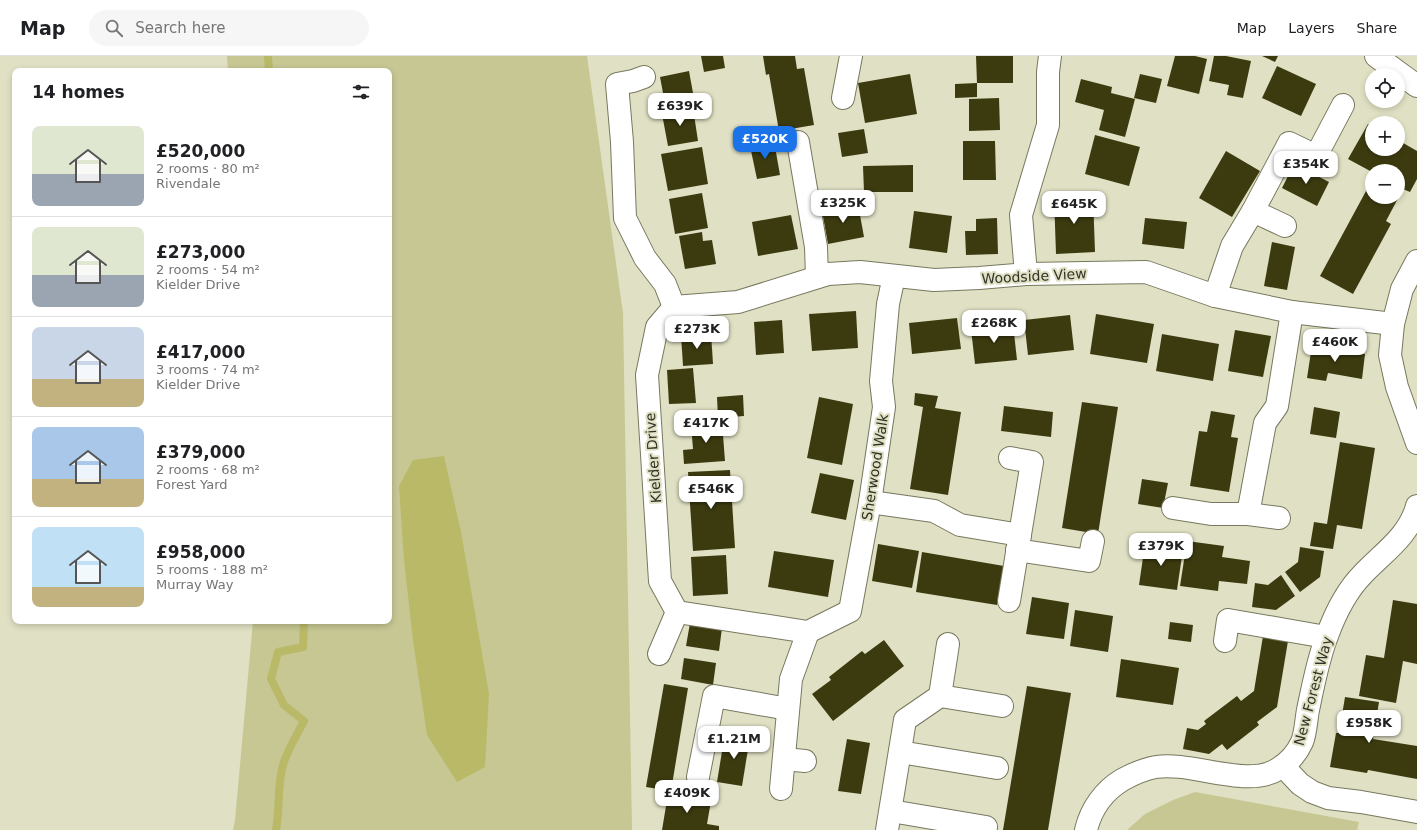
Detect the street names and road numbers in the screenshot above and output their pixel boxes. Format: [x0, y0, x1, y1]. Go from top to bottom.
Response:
street label: Woodside View [981, 265, 1087, 287]
street label: Kielder Drive [642, 412, 664, 504]
street label: Sherwood Walk [859, 412, 891, 521]
street label: New Forest Way [1291, 635, 1335, 747]

